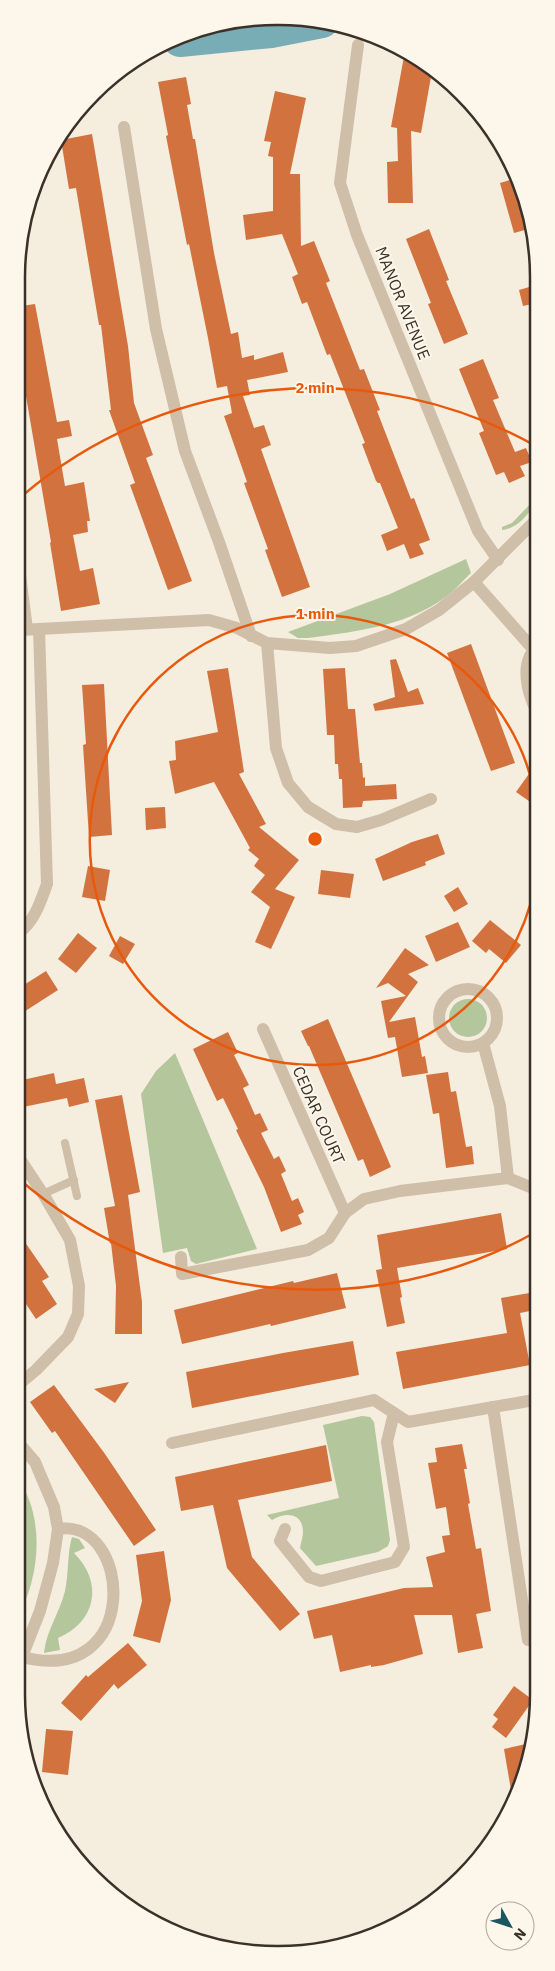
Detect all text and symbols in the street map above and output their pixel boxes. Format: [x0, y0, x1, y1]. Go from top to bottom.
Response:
street label: MANOR AVENUE [371, 244, 435, 362]
text: 2 min [295, 378, 335, 397]
text: 1 min [295, 604, 335, 623]
centre of rings [306, 830, 324, 848]
street label: CEDAR COURT [289, 1063, 349, 1167]
north arrow [485, 1901, 535, 1951]
text: N [510, 1925, 530, 1944]

